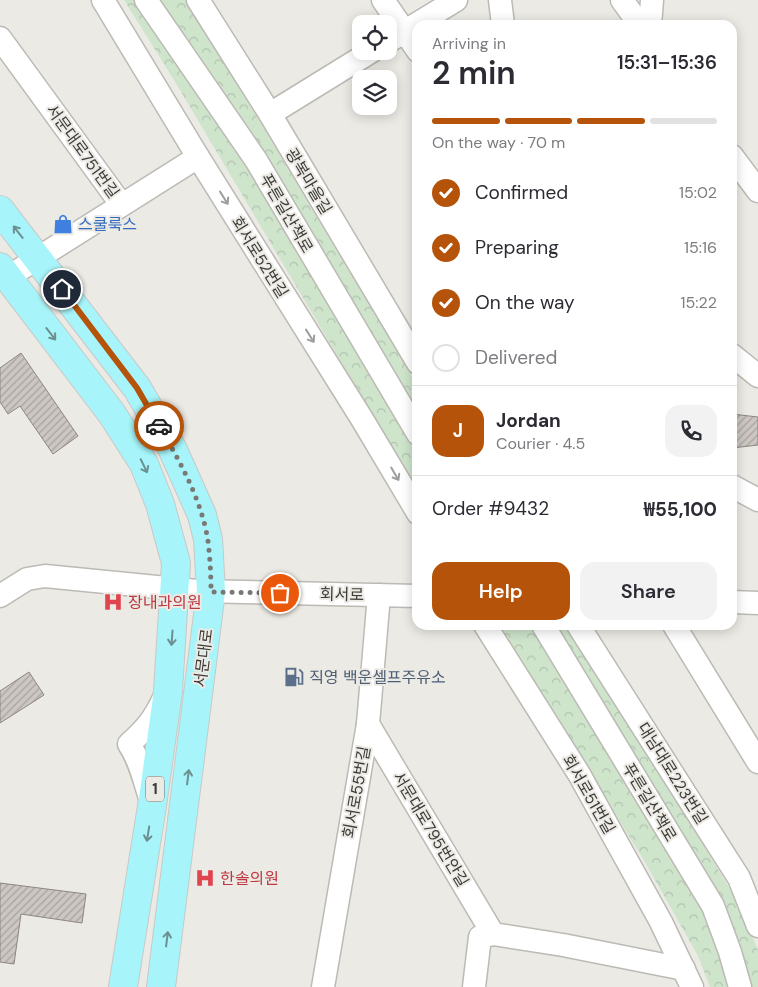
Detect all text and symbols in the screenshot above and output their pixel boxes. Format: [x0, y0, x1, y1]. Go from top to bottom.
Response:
map controls [352, 15, 397, 115]
button: locate [352, 15, 397, 60]
text: Arriving in [432, 33, 506, 54]
text: 15:31–15:36 [617, 50, 717, 75]
text: 2 min [432, 52, 516, 94]
button: layers [352, 70, 397, 115]
street label: 서문대로751번길 [41, 100, 124, 202]
text: On the way · 70 m [432, 132, 565, 153]
street label: 광복마을길 [281, 144, 337, 218]
street label: 푸른길산책로 [255, 170, 318, 257]
icon: check [432, 179, 460, 207]
text: Confirmed [475, 180, 568, 205]
text: 15:02 [679, 182, 717, 203]
one-way arrow [218, 191, 229, 205]
shop icon: 스쿨룩스 [52, 213, 74, 235]
street label: 회서로52번길 [226, 213, 293, 302]
place label: 스쿨룩스 [78, 214, 137, 235]
one-way arrow [12, 226, 23, 239]
icon: check [432, 234, 460, 262]
text: Preparing [475, 235, 559, 260]
text: 15:16 [684, 237, 717, 258]
pin [41, 268, 83, 310]
icon: home [48, 275, 76, 303]
icon: check [432, 289, 460, 317]
text: On the way [475, 290, 575, 315]
text: 15:22 [681, 292, 717, 313]
one-way arrow [45, 327, 56, 340]
one-way arrow [305, 328, 315, 342]
text: Delivered [475, 345, 557, 370]
courier [134, 401, 184, 451]
button: phone [665, 405, 717, 457]
text: Jordan [496, 408, 561, 433]
icon: car [145, 412, 173, 440]
text: J [453, 418, 463, 443]
text: Courier · 4.5 [496, 433, 585, 454]
one-way arrow [140, 458, 150, 473]
one-way arrow [390, 467, 400, 481]
text: Order #9432 [432, 496, 549, 521]
text: ₩55,100 [644, 497, 717, 522]
button: Help [432, 562, 570, 620]
button: Share [580, 562, 717, 620]
pin [259, 572, 301, 614]
icon: bag [266, 579, 294, 607]
street label: 회서로 [320, 584, 365, 605]
hospital icon: 장내과의원 [102, 591, 124, 613]
place label: 장내과의원 [128, 592, 202, 613]
street label: 서문대로 [189, 627, 218, 689]
one-way arrow [167, 630, 177, 646]
fuel station icon: 직영 백운셀프주유소 [283, 666, 305, 688]
place label: 직영 백운셀프주유소 [309, 667, 446, 688]
street label: 대남대로223번길 [633, 718, 712, 828]
street label: 회서로55번길 [338, 744, 375, 840]
street label: 회서로51번길 [557, 751, 620, 838]
street label: 푸른길산책로 [618, 759, 681, 846]
street label: 서문대로795번안길 [388, 768, 473, 891]
one-way arrow [183, 770, 193, 786]
road number: 1 [146, 776, 164, 802]
one-way arrow [142, 825, 152, 841]
hospital icon: 한솔의원 [194, 867, 216, 889]
place label: 한솔의원 [220, 868, 279, 889]
one-way arrow [163, 931, 173, 947]

